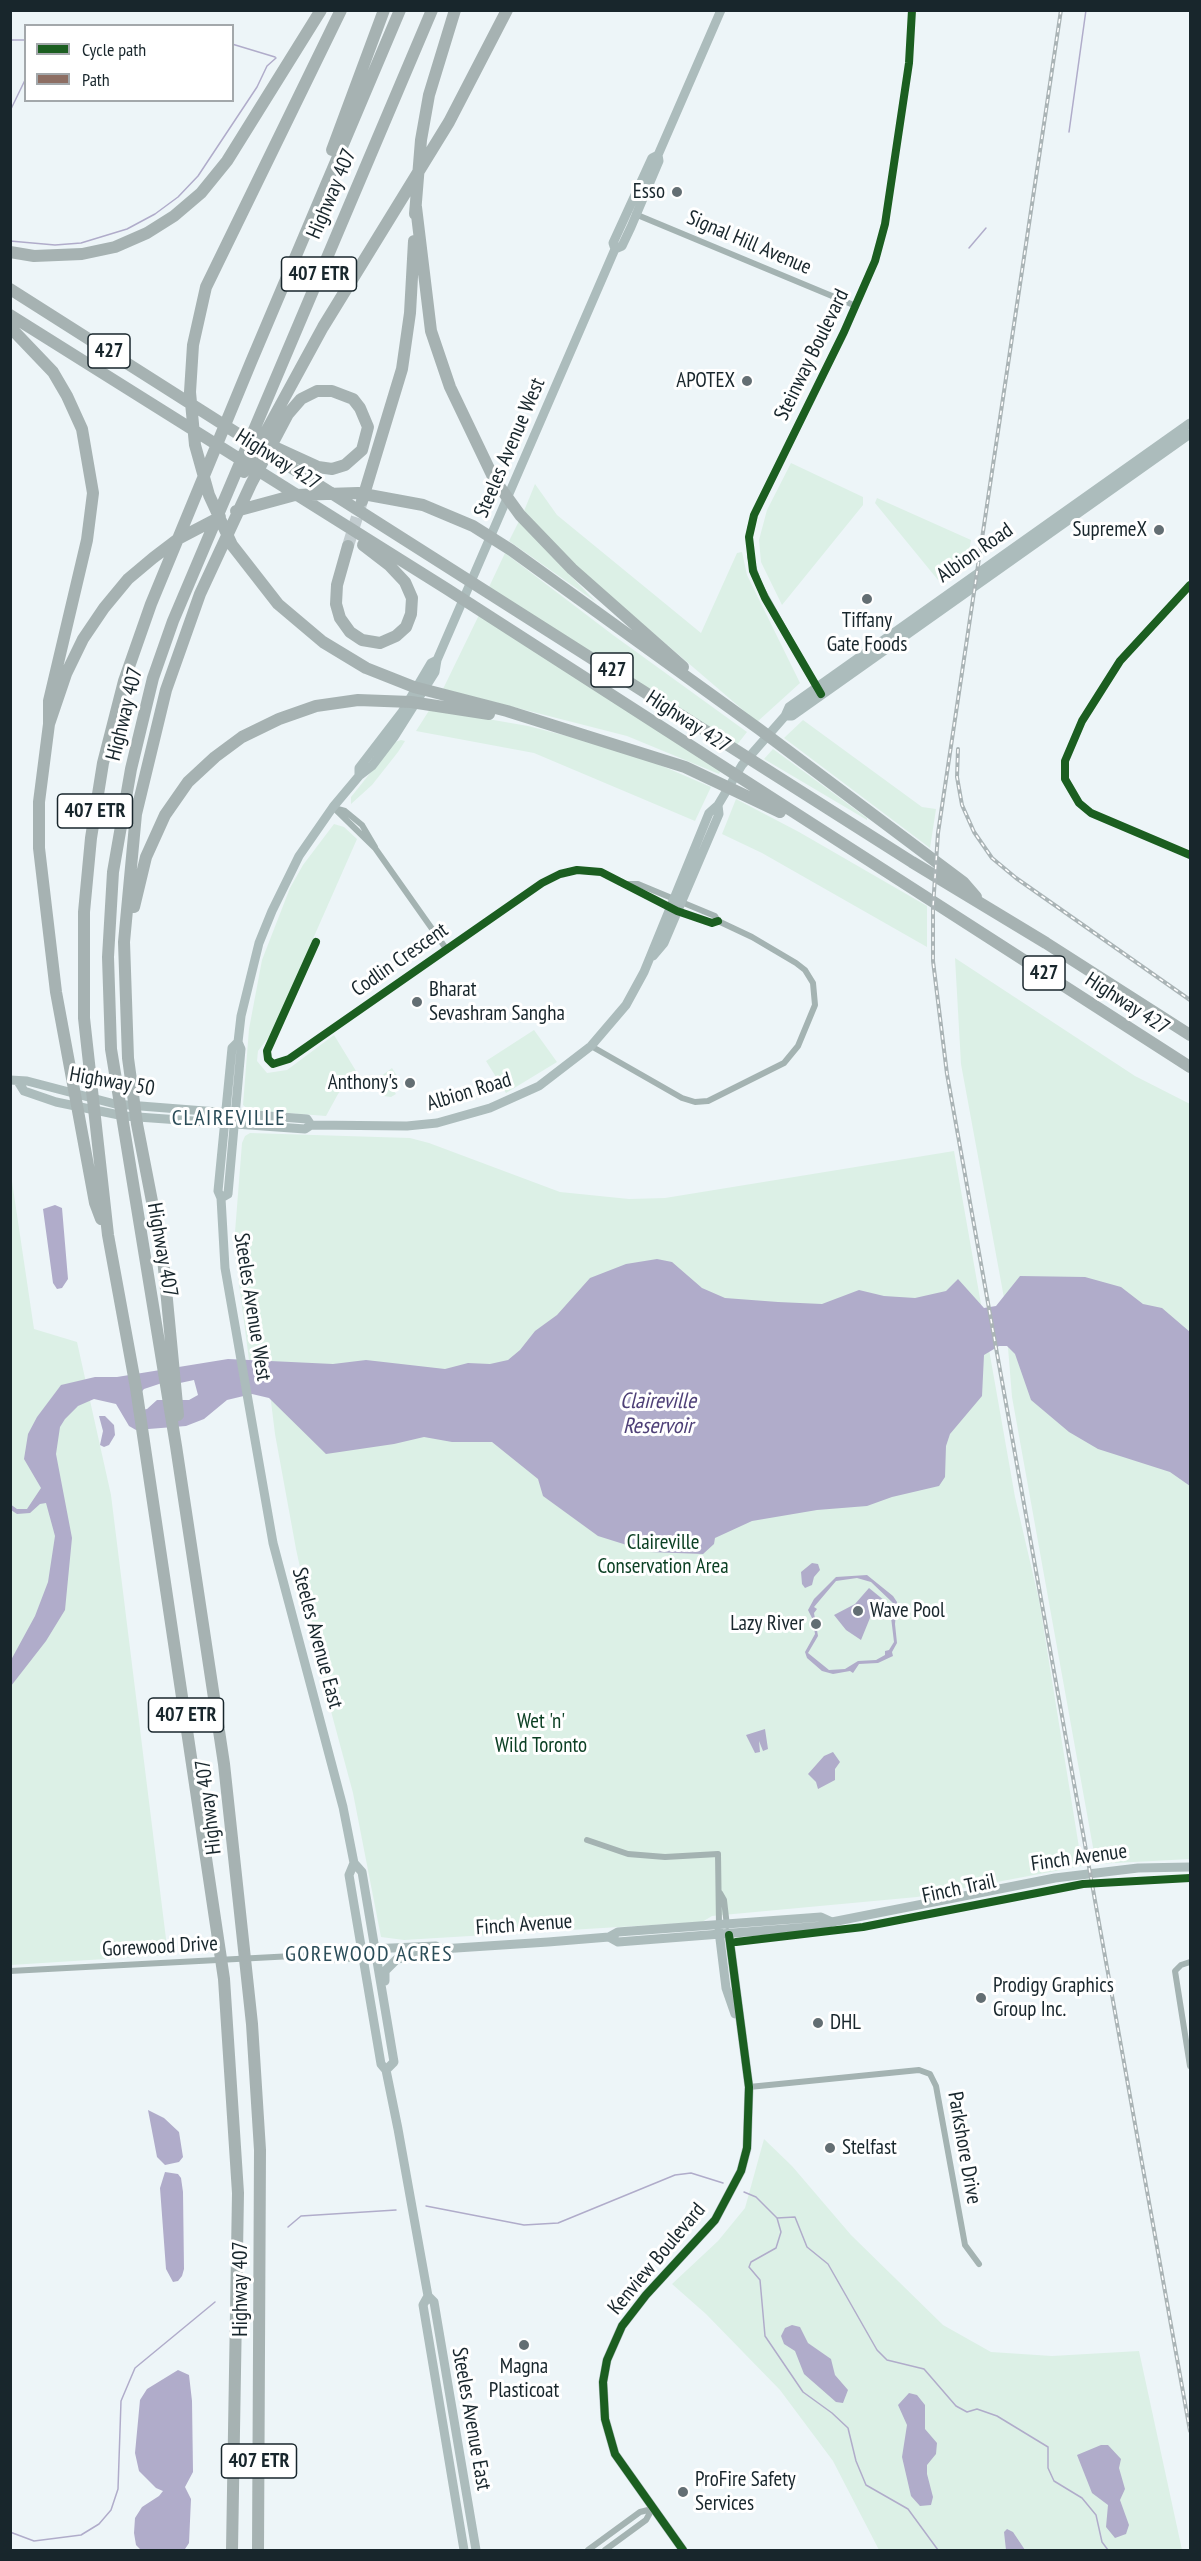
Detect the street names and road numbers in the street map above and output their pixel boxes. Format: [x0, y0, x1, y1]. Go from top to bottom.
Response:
street label: Highway 407 [302, 145, 362, 243]
street label: Signal Hill Avenue [683, 205, 815, 281]
road number: 407 ETR [282, 257, 356, 291]
street label: Steinway Boulevard [769, 285, 855, 425]
road number: 427 [88, 334, 130, 368]
street label: Steeles Avenue West [469, 374, 551, 522]
street label: Highway 427 [231, 424, 325, 496]
street label: Albion Road [932, 518, 1018, 588]
road number: 427 [591, 653, 633, 687]
street label: Highway 407 [101, 665, 149, 763]
street label: Highway 427 [641, 685, 735, 759]
road number: 407 ETR [58, 794, 132, 828]
street label: Codlin Crescent [347, 918, 453, 1002]
road number: 427 [1023, 956, 1065, 990]
street label: Highway 427 [1080, 967, 1174, 1041]
street label: Highway 50 [67, 1062, 157, 1102]
street label: Albion Road [424, 1067, 514, 1117]
street label: Highway 407 [141, 1201, 183, 1299]
street label: Steeles Avenue West [228, 1231, 276, 1383]
street label: Steeles Avenue East [286, 1565, 348, 1711]
road number: 407 ETR [148, 1698, 224, 1732]
street label: Highway 407 [191, 1758, 227, 1856]
street label: Finch Avenue [1029, 1839, 1129, 1877]
street label: Finch Trail [920, 1869, 998, 1909]
street label: Finch Avenue [475, 1909, 573, 1941]
street label: Gorewood Drive [102, 1931, 218, 1963]
street label: Parkshore Drive [942, 2090, 986, 2206]
street label: Kenview Boulevard [603, 2198, 711, 2320]
street label: Highway 407 [228, 2241, 254, 2337]
street label: Steeles Avenue East [446, 2346, 496, 2492]
road number: 407 ETR [222, 2444, 296, 2478]

